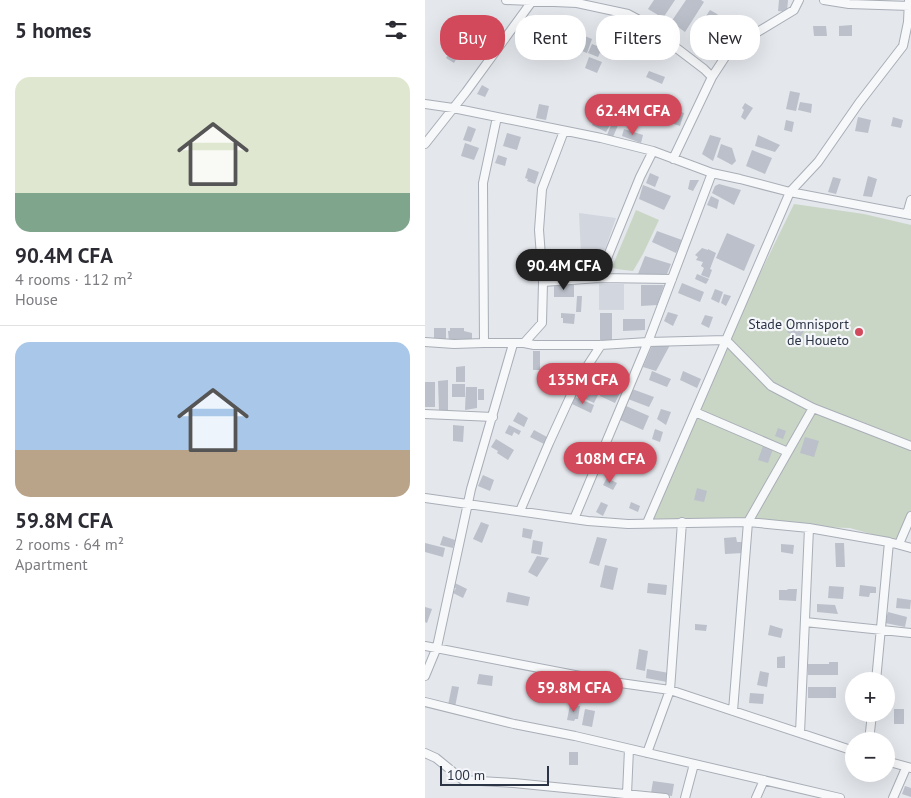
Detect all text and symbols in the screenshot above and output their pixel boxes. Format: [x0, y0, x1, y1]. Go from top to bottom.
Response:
chip: Buy [440, 15, 505, 60]
chip: Rent [515, 15, 586, 60]
chip: Filters [596, 15, 680, 60]
chip: New [690, 15, 760, 60]
icon: filters [382, 16, 410, 44]
text: 5 homes [15, 17, 91, 44]
pin: 62.4M CFA [576, 94, 690, 136]
text: 62.4M CFA [596, 100, 670, 120]
icon: home [168, 109, 258, 199]
text: 90.4M CFA [15, 242, 113, 269]
pin: 90.4M CFA [507, 248, 621, 291]
text: 90.4M CFA [527, 255, 601, 275]
text: 4 rooms · 112 m² [15, 269, 133, 289]
text: House [15, 289, 58, 309]
place label: Stade Omnisport de Houeto [748, 315, 849, 349]
marker: Stade Omnisport de Houeto [853, 326, 865, 338]
pin: 135M CFA [531, 362, 635, 405]
text: 135M CFA [548, 369, 618, 389]
icon: home [168, 375, 258, 465]
pin: 108M CFA [558, 442, 662, 484]
text: 108M CFA [575, 448, 645, 468]
text: 59.8M CFA [15, 507, 113, 534]
text: 2 rooms · 64 m² [15, 534, 124, 554]
text: Apartment [15, 554, 88, 574]
pin: 59.8M CFA [517, 670, 631, 713]
map controls [845, 672, 895, 782]
button: + [845, 672, 895, 722]
text: 59.8M CFA [537, 677, 611, 697]
button: − [845, 732, 895, 782]
scale bar [440, 763, 549, 786]
text: 100 m [447, 766, 485, 784]

